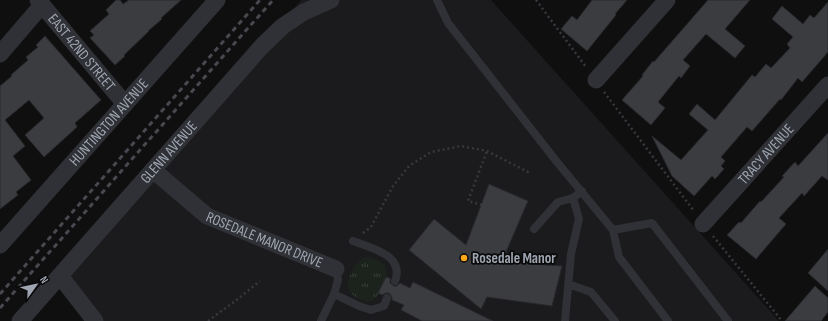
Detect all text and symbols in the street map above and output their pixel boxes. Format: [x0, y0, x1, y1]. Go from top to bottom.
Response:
street label: EAST 42ND STREET [43, 10, 119, 95]
street label: HUNTINGTON AVENUE [65, 75, 153, 170]
street label: GLENN AVENUE [136, 117, 202, 188]
street label: TRACY AVENUE [734, 120, 798, 189]
street label: ROSEDALE MANOR DRIVE [203, 208, 325, 273]
place label: Rosedale Manor [472, 249, 556, 268]
marker: Rosedale Manor [459, 253, 469, 263]
north arrow [16, 265, 56, 305]
text: N [37, 274, 51, 286]

